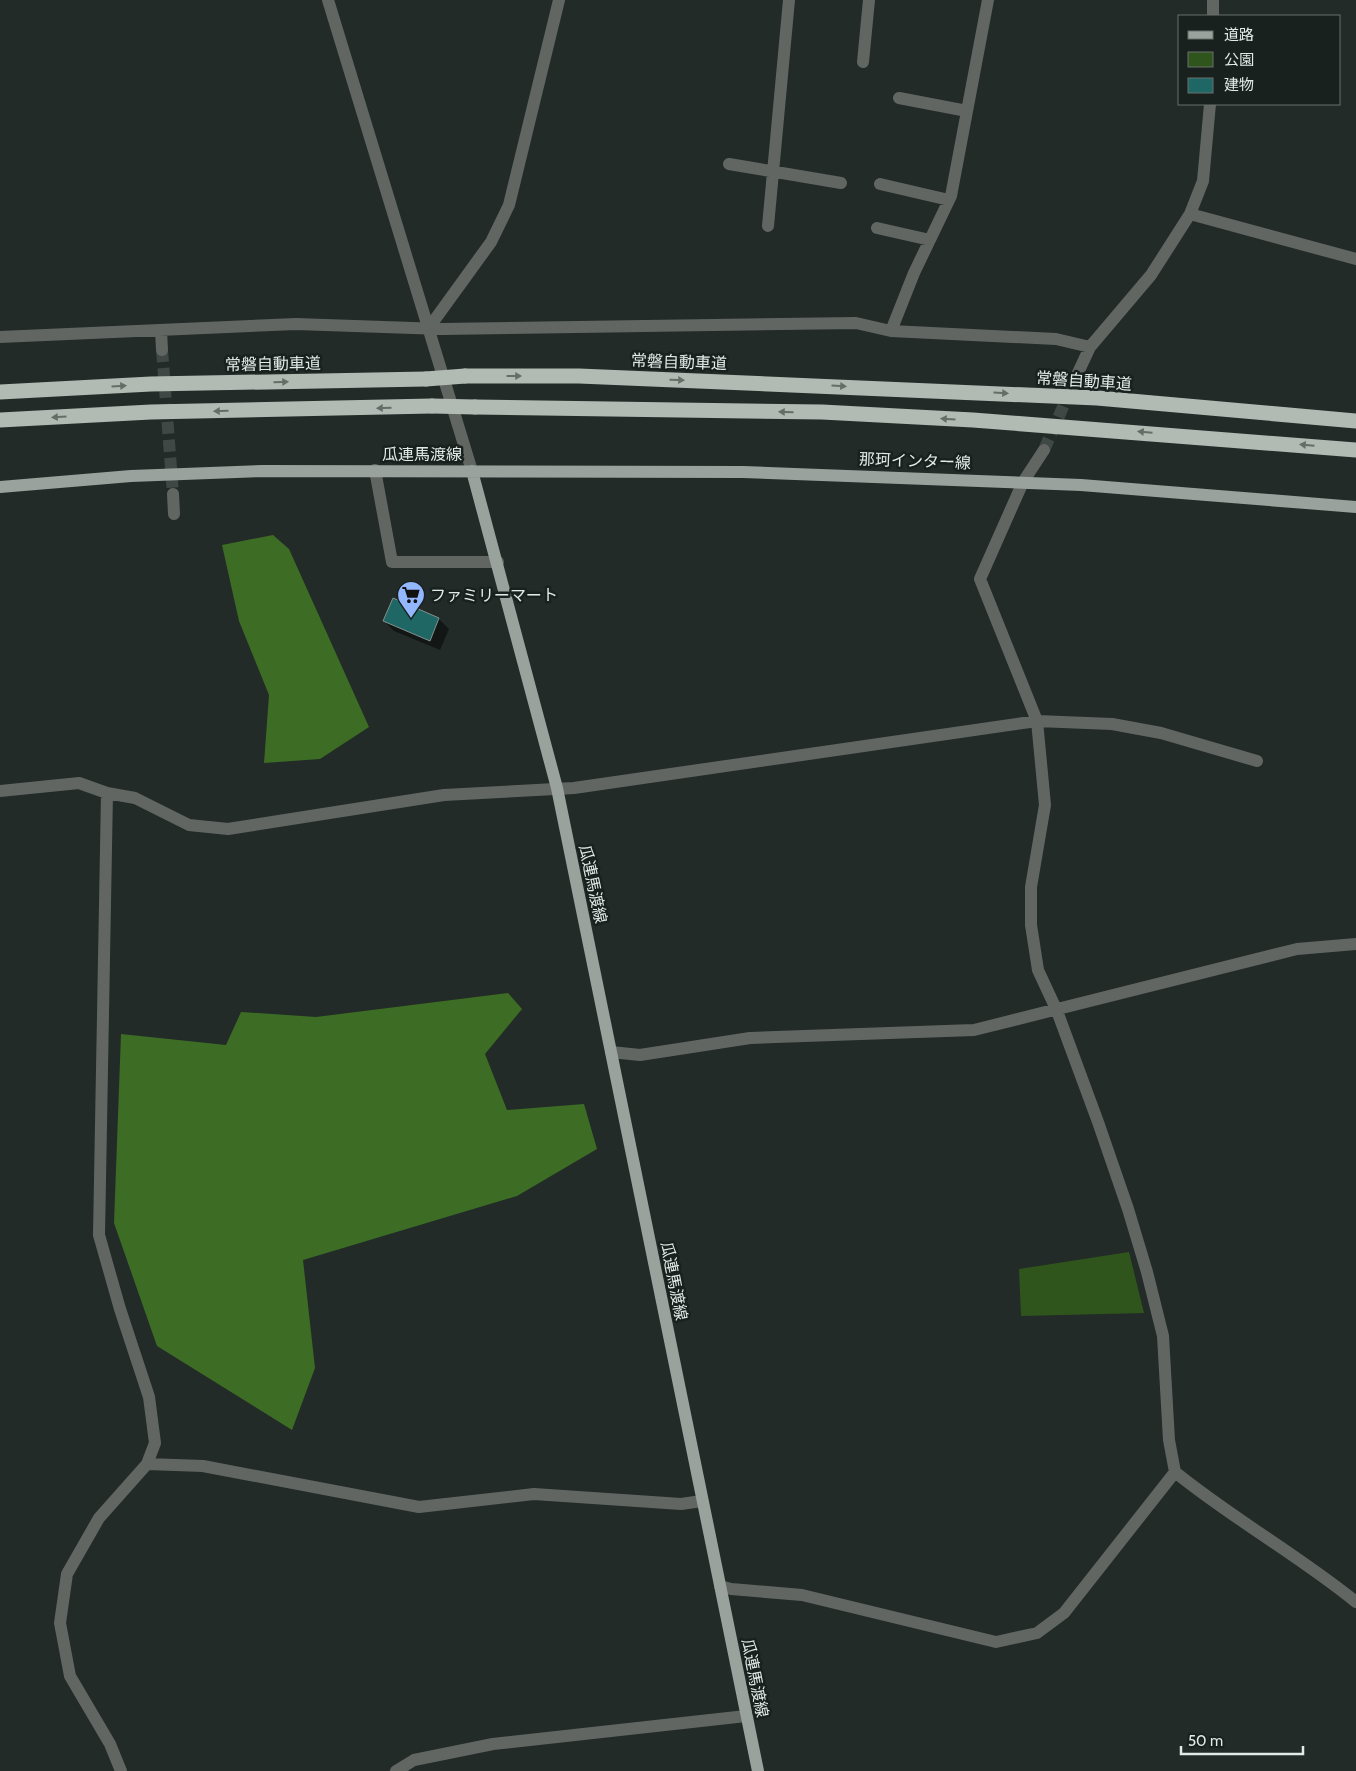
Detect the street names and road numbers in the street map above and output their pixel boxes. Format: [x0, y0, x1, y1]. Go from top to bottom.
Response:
street label: 常磐自動車道 [631, 351, 727, 373]
street label: 常磐自動車道 [225, 354, 321, 374]
street label: 常磐自動車道 [1035, 368, 1133, 394]
street label: 瓜連馬渡線 [382, 445, 462, 464]
street label: 那珂インター線 [859, 450, 971, 472]
street label: 瓜連馬渡線 [575, 843, 611, 925]
street label: 瓜連馬渡線 [657, 1240, 691, 1322]
street label: 瓜連馬渡線 [738, 1637, 772, 1719]

